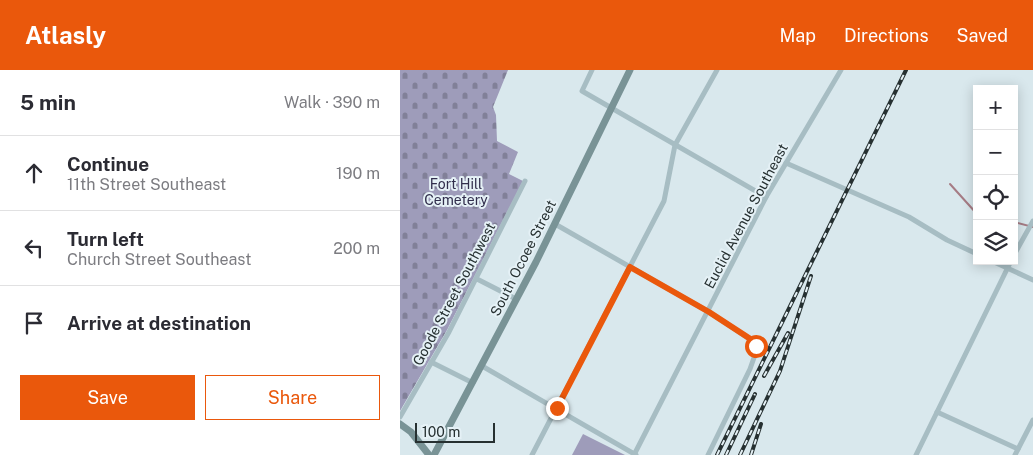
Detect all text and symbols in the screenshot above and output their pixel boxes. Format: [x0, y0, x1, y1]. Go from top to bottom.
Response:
text: Atlasly [25, 21, 106, 49]
text: Map [779, 25, 816, 46]
text: Directions [844, 25, 929, 46]
text: Saved [957, 25, 1008, 46]
map controls [973, 85, 1018, 265]
button: + [973, 85, 1018, 130]
text: 5 min [20, 90, 76, 115]
text: Walk · 390 m [284, 93, 380, 112]
button: − [973, 130, 1018, 175]
street label: Euclid Avenue Southeast [701, 141, 791, 291]
text: Continue [67, 153, 149, 175]
icon: ahead [20, 159, 48, 187]
text: 190 m [336, 164, 380, 183]
text: 11th Street Southeast [67, 175, 226, 194]
button: locate [973, 175, 1018, 220]
park label: Fort Hill Cemetery [424, 176, 488, 208]
street label: South Ocoee Street [487, 197, 559, 319]
street label: Goode Street Southwest [409, 220, 499, 368]
button: layers [973, 220, 1018, 265]
text: Turn left [67, 228, 144, 250]
icon: left [20, 234, 48, 262]
text: 200 m [333, 239, 380, 258]
text: Church Street Southeast [67, 250, 251, 269]
icon: arrive [20, 309, 48, 337]
text: Arrive at destination [67, 312, 251, 334]
route start [745, 335, 768, 358]
button: Save [20, 375, 195, 420]
button: Share [205, 375, 380, 420]
route end [546, 397, 569, 420]
scale bar [415, 420, 495, 443]
text: 100 m [422, 424, 460, 440]

